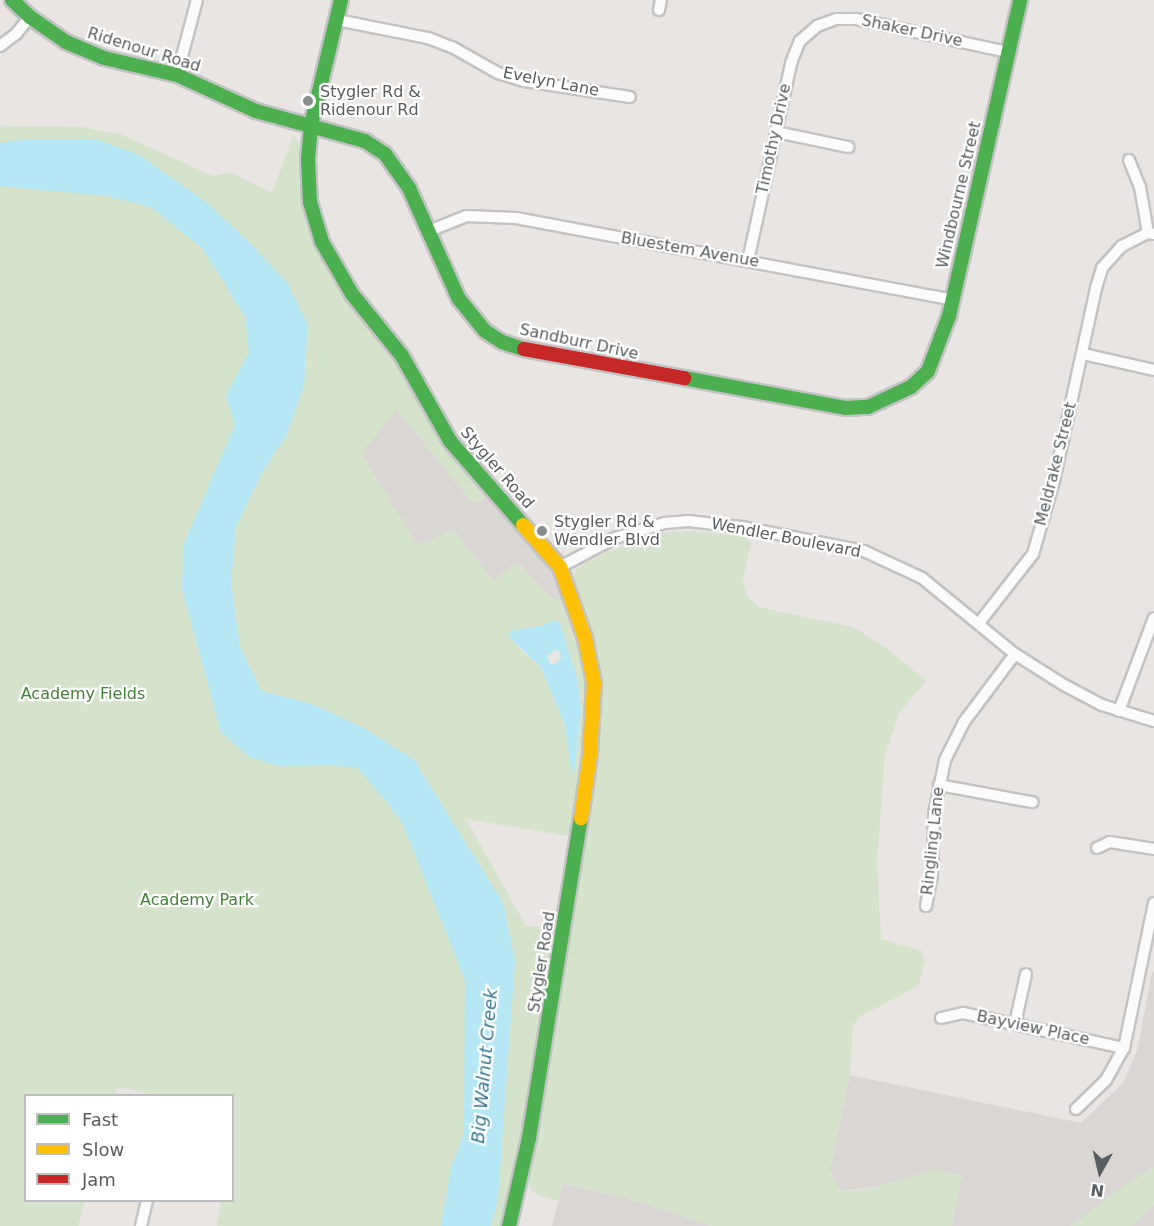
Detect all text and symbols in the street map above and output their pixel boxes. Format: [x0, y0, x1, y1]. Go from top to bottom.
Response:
street label: Shaker Drive [860, 11, 964, 51]
street label: Ridenour Road [85, 24, 203, 76]
street label: Evelyn Lane [501, 63, 601, 101]
place label: Stygler Rd & Ridenour Rd [320, 82, 421, 120]
street label: Timothy Drive [753, 82, 795, 196]
marker: Stygler Rd & Ridenour Rd [301, 94, 315, 108]
street label: Windbourne Street [933, 120, 985, 270]
street label: Bluestem Avenue [619, 228, 761, 272]
street label: Sandburr Drive [518, 320, 640, 364]
street label: Meldrake Street [1031, 400, 1081, 528]
street label: Stygler Road [456, 423, 538, 513]
place label: Stygler Rd & Wendler Blvd [554, 512, 660, 550]
street label: Wendler Boulevard [710, 514, 862, 562]
marker: Stygler Rd & Wendler Blvd [535, 524, 549, 538]
park label: Academy Fields [21, 684, 145, 704]
street label: Ringling Lane [918, 786, 948, 896]
park label: Academy Park [140, 890, 254, 910]
street label: Stygler Road [525, 910, 559, 1014]
water label: Big Walnut Creek [467, 988, 503, 1144]
street label: Bayview Place [975, 1007, 1091, 1049]
legend [24, 1094, 234, 1202]
text: Fast [82, 1109, 118, 1130]
text: Slow [82, 1139, 124, 1160]
north arrow [1070, 1142, 1130, 1202]
text: Jam [82, 1169, 116, 1190]
text: N [1089, 1180, 1105, 1201]

